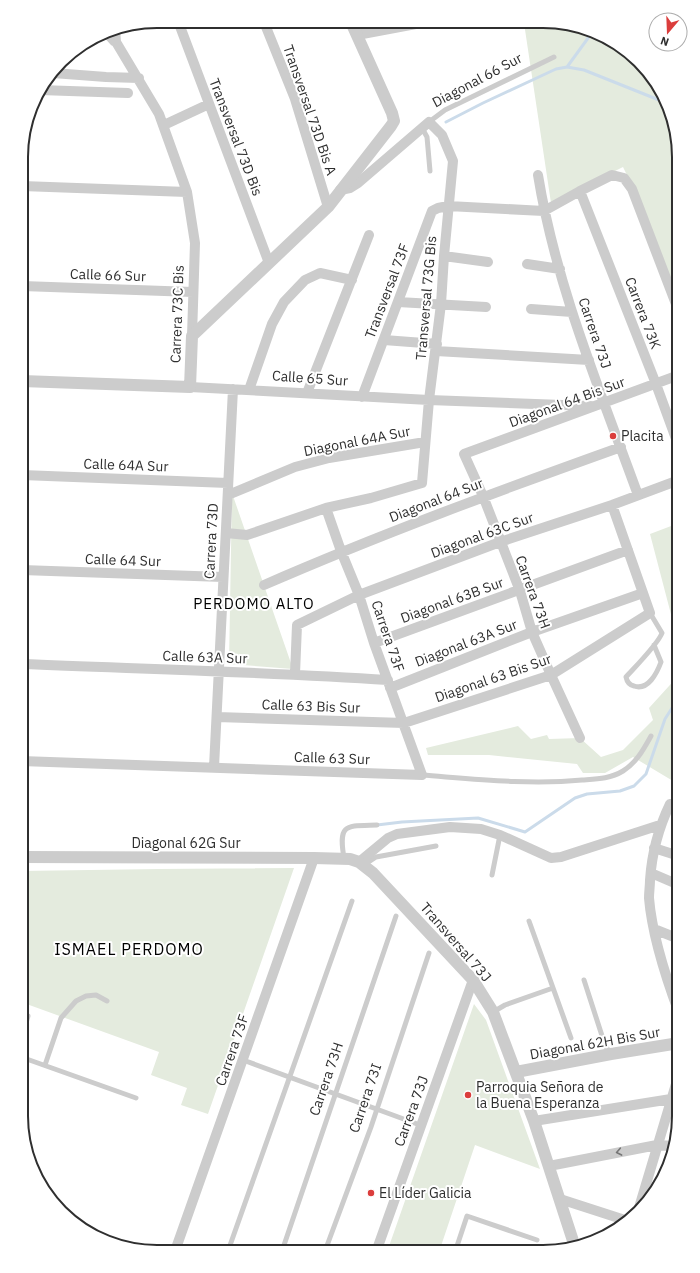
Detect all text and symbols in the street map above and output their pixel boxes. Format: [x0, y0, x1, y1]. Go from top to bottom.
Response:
north arrow [648, 12, 688, 52]
text: N [659, 34, 671, 49]
street label: Transversal 73D Bis A [279, 42, 341, 178]
street label: Diagonal 66 Sur [429, 49, 525, 111]
street label: Transversal 73D Bis [205, 76, 267, 198]
street label: Transversal 73G Bis [412, 235, 440, 361]
street label: Transversal 73F [361, 241, 413, 341]
street label: Carrera 73C Bis [166, 264, 188, 363]
street label: Calle 66 Sur [70, 265, 146, 285]
street label: Carrera 73K [621, 274, 665, 352]
street label: Carrera 73J [574, 295, 616, 371]
street label: Calle 65 Sur [271, 366, 349, 390]
street label: Diagonal 64 Bis Sur [507, 373, 627, 431]
street label: Diagonal 64A Sur [302, 422, 412, 460]
place label: Placita [621, 427, 664, 445]
marker: Placita [608, 431, 618, 441]
street label: Calle 64A Sur [83, 455, 169, 475]
street label: Diagonal 64 Sur [386, 474, 486, 526]
street label: Carrera 73D [200, 503, 222, 579]
street label: Diagonal 63C Sur [428, 508, 536, 562]
street label: Calle 64 Sur [85, 550, 161, 570]
street label: Carrera 73H [511, 553, 555, 631]
street label: Diagonal 63B Sur [398, 573, 506, 627]
district label: PERDOMO ALTO [193, 594, 315, 613]
street label: Carrera 73F [367, 598, 409, 674]
street label: Diagonal 63A Sur [412, 615, 520, 671]
street label: Calle 63A Sur [162, 647, 248, 667]
street label: Diagonal 63 Bis Sur [432, 650, 554, 706]
street label: Calle 63 Bis Sur [261, 695, 361, 717]
street label: Calle 63 Sur [294, 748, 370, 768]
street label: Diagonal 62G Sur [131, 834, 241, 852]
street label: Transversal 73J [417, 899, 495, 985]
district label: ISMAEL PERDOMO [54, 939, 204, 959]
street label: Carrera 73F [211, 1012, 253, 1088]
street label: Diagonal 62H Bis Sur [528, 1023, 662, 1063]
street label: Carrera 73H [305, 1040, 347, 1118]
street label: Carrera 73I [345, 1061, 385, 1135]
street label: Carrera 73J [390, 1073, 432, 1149]
place label: Parroquia Señora de la Buena Esperanza [476, 1078, 604, 1112]
marker: Parroquia Señora de la Buena Esperanza [463, 1090, 473, 1100]
one-way arrow [616, 1147, 622, 1156]
place label: El Líder Galicia [379, 1184, 472, 1202]
marker: El Líder Galicia [366, 1188, 376, 1198]

